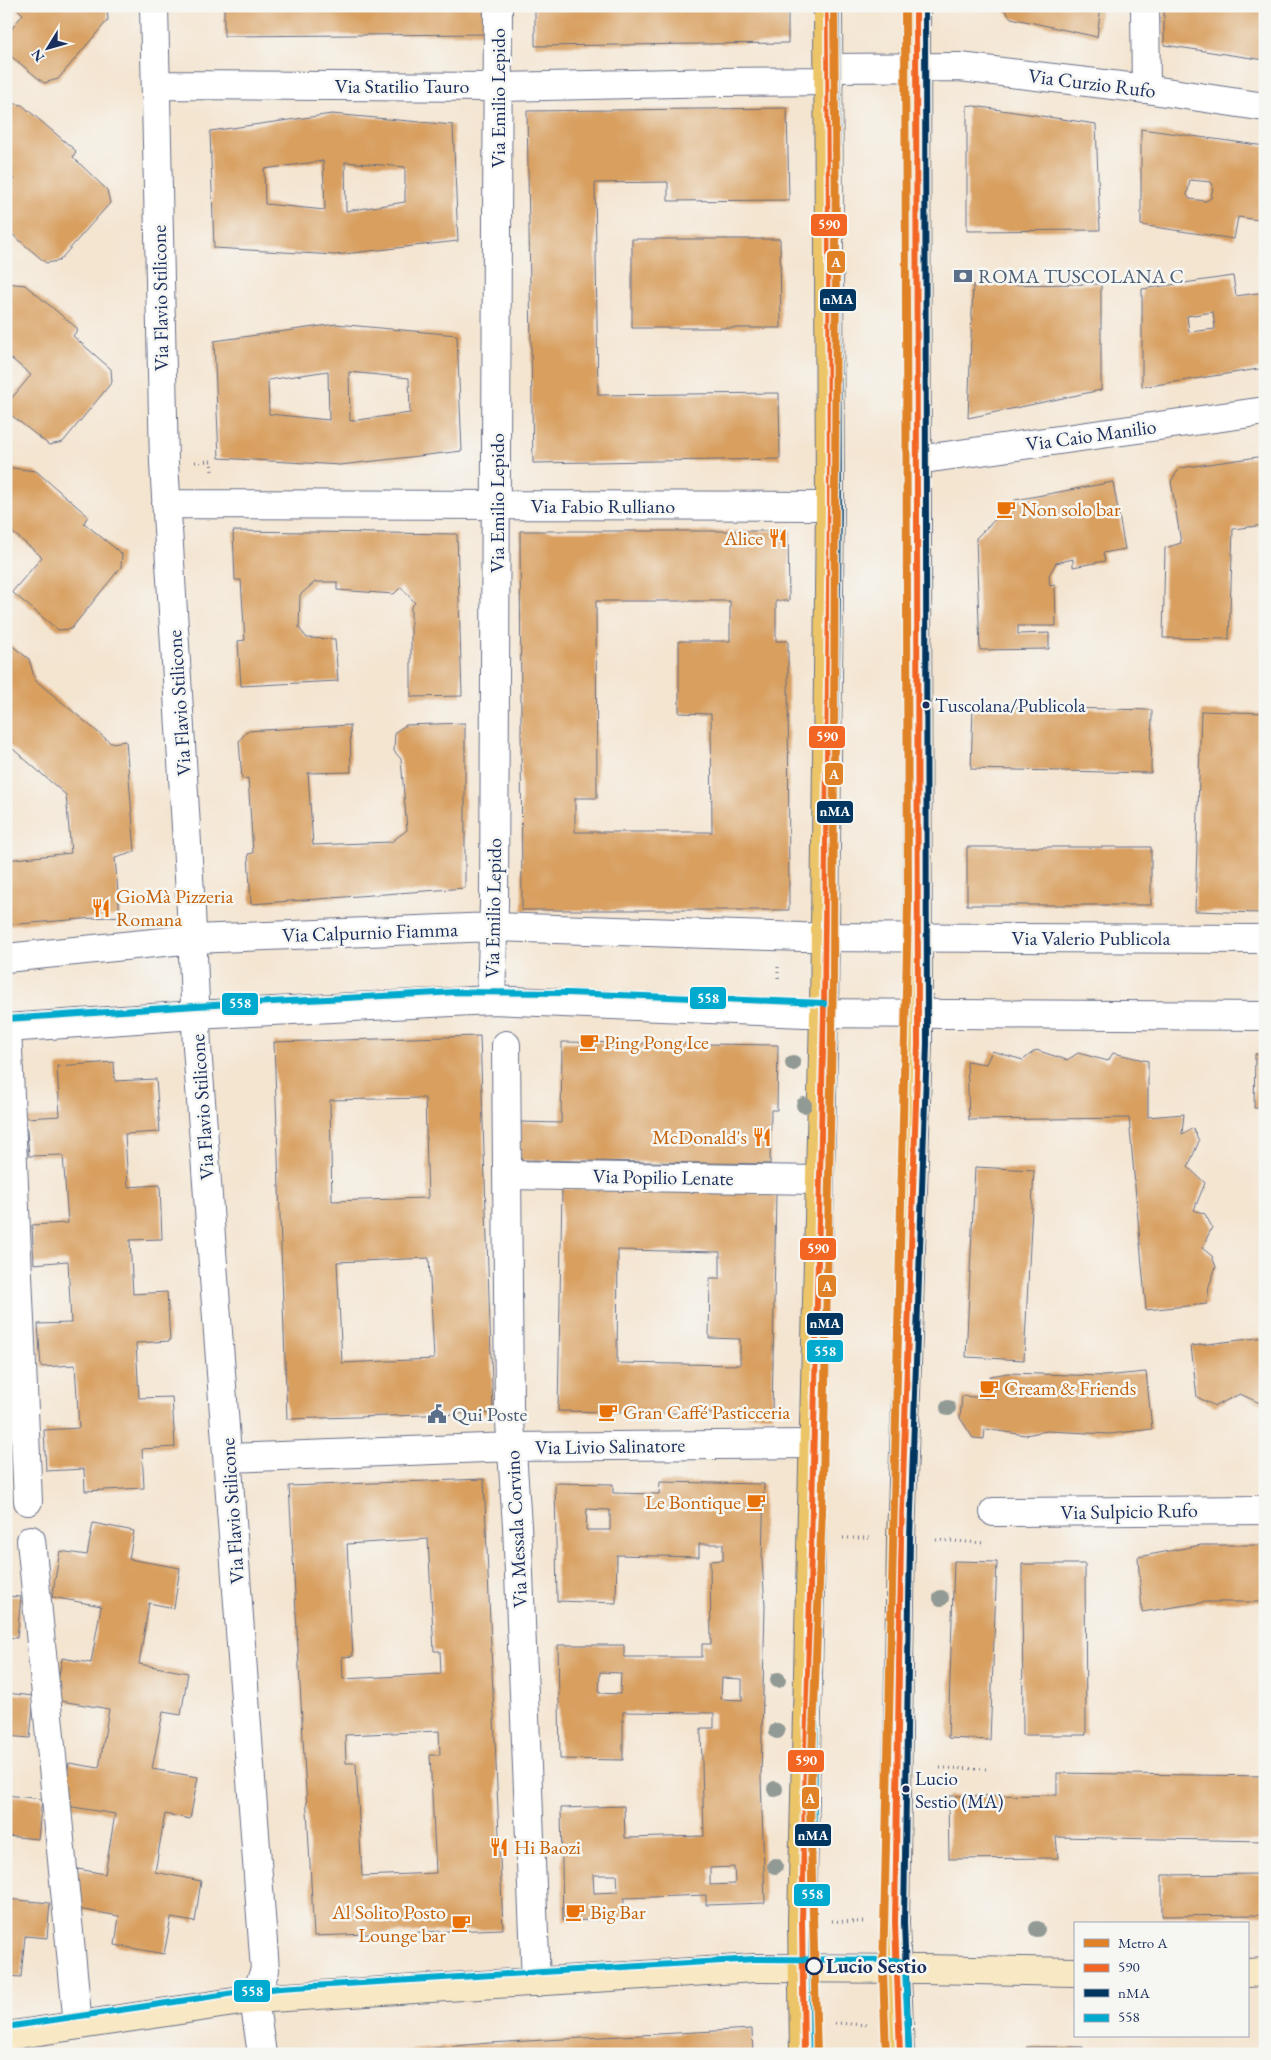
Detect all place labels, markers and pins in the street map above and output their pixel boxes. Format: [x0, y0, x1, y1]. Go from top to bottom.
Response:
place label: ROMA TUSCOLANA C [978, 263, 1184, 289]
bank icon: ROMA TUSCOLANA C [952, 265, 974, 287]
place label: Non solo bar [1021, 496, 1121, 522]
cafe icon: Non solo bar [995, 498, 1017, 520]
place label: Alice [723, 525, 763, 551]
restaurant icon: Alice [767, 527, 789, 549]
place label: Tuscolana/Publicola [935, 693, 1086, 718]
marker: Tuscolana/Publicola [921, 700, 931, 710]
place label: GioMà Pizzeria Romana [116, 883, 233, 932]
restaurant icon: GioMà Pizzeria Romana [90, 897, 112, 919]
place label: Ping Pong Ice [604, 1029, 709, 1055]
cafe icon: Ping Pong Ice [578, 1031, 600, 1053]
place label: McDonald's [652, 1124, 747, 1150]
restaurant icon: McDonald's [751, 1126, 773, 1148]
place label: Cream & Friends [1004, 1375, 1136, 1401]
cafe icon: Cream & Friends [978, 1377, 1000, 1399]
place label: Gran Caffé Pasticceria [623, 1399, 790, 1425]
place label: Qui Poste [452, 1401, 527, 1427]
cafe icon: Gran Caffé Pasticceria [597, 1401, 619, 1423]
public building icon: Qui Poste [426, 1403, 448, 1425]
place label: Le Bontique [645, 1489, 741, 1515]
cafe icon: Le Bontique [745, 1491, 767, 1513]
place label: Lucio Sestio (MA) [915, 1766, 1003, 1814]
marker: Lucio Sestio (MA) [901, 1784, 911, 1794]
place label: Hi Baozi [514, 1834, 581, 1860]
restaurant icon: Hi Baozi [488, 1836, 510, 1858]
place label: Al Solito Posto Lounge bar [331, 1899, 446, 1948]
place label: Big Bar [590, 1899, 646, 1925]
cafe icon: Big Bar [564, 1901, 586, 1923]
cafe icon: Al Solito Posto Lounge bar [450, 1912, 472, 1934]
place label: Lucio Sestio [826, 1953, 927, 1979]
marker: Lucio Sestio [805, 1957, 823, 1975]

